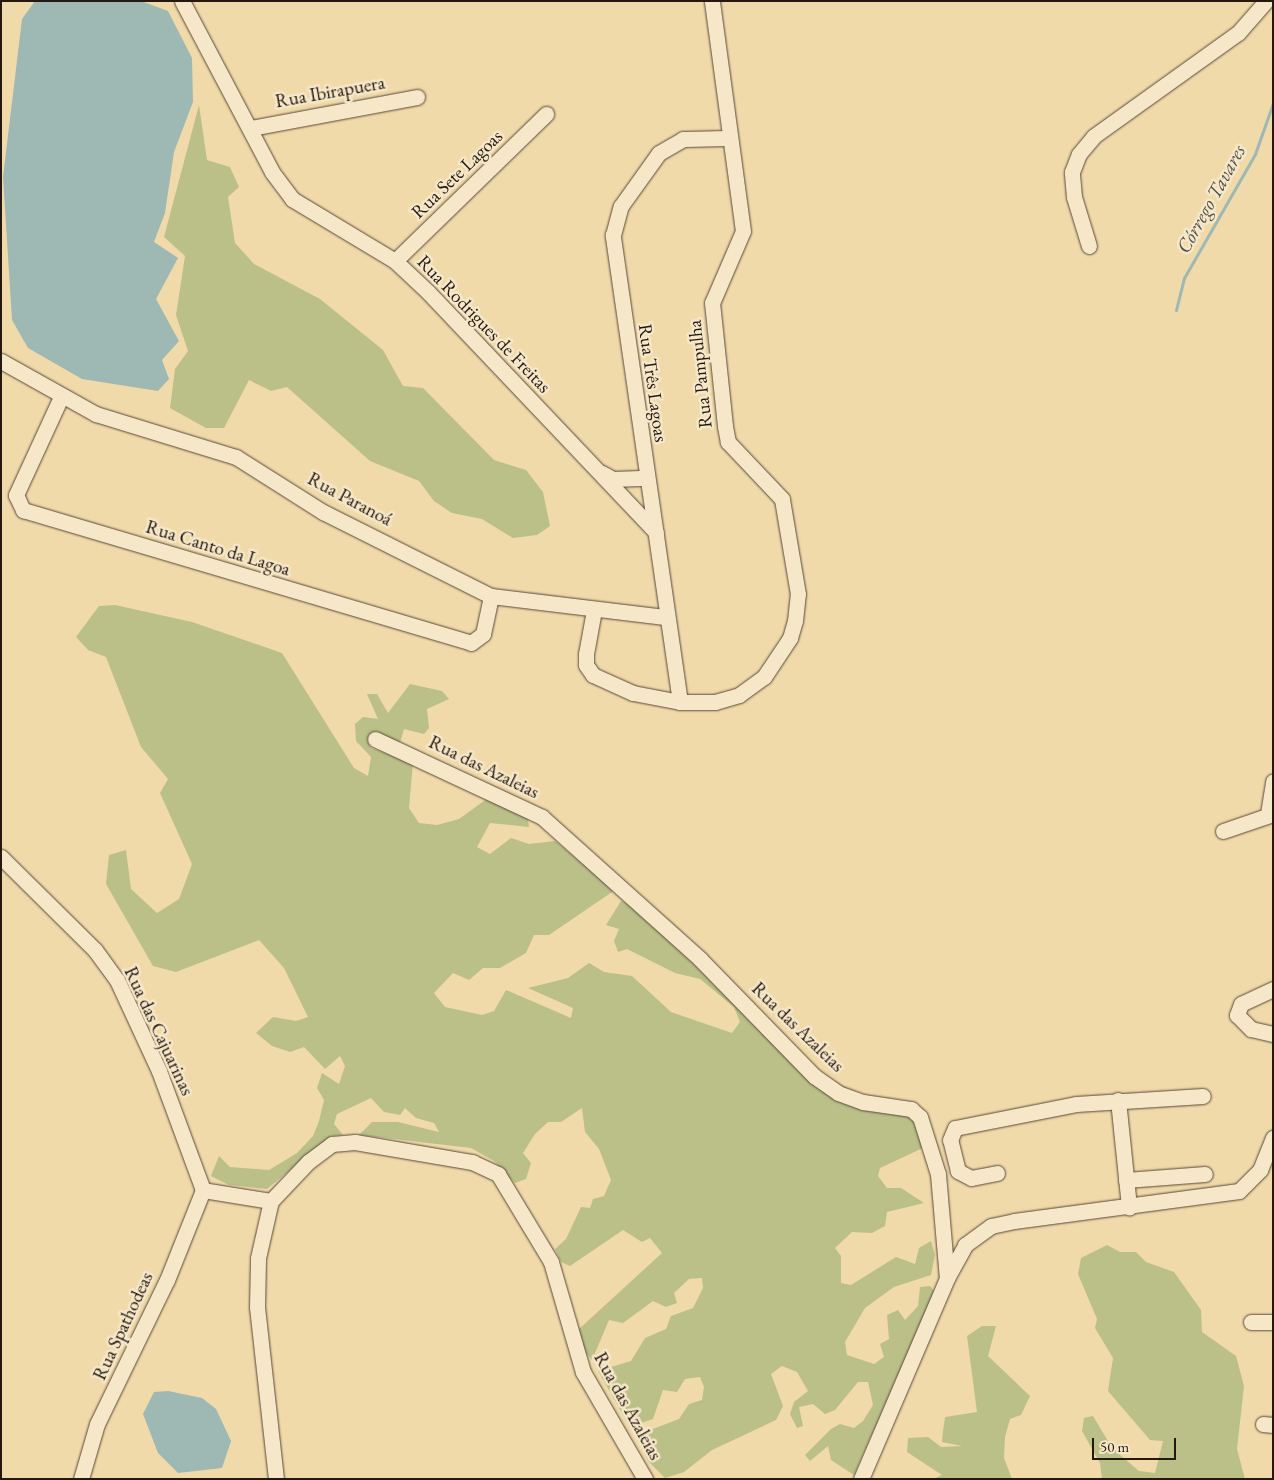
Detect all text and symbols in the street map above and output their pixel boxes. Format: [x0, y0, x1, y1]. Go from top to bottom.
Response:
street label: Rua Ibirapuera [273, 71, 387, 113]
street label: Rua Sete Lagoas [407, 125, 507, 223]
water label: Córrego Tavares [1171, 141, 1251, 257]
street label: Rua Rodrigues de Freitas [412, 250, 556, 398]
street label: Rua Pampulha [683, 319, 717, 429]
street label: Rua Três Lagoas [633, 322, 673, 444]
street label: Rua Paranoá [304, 467, 396, 531]
street label: Rua Canto da Lagoa [143, 515, 293, 581]
street label: Rua das Azaleias [425, 730, 543, 804]
street label: Rua das Cajuarinas [119, 963, 199, 1099]
street label: Rua das Azaleias [747, 977, 849, 1077]
street label: Rua Spathodeas [88, 1268, 158, 1384]
street label: Rua das Azaleias [589, 1348, 667, 1464]
scale bar [1094, 1428, 1178, 1460]
text: 50 m [1100, 1437, 1129, 1456]

